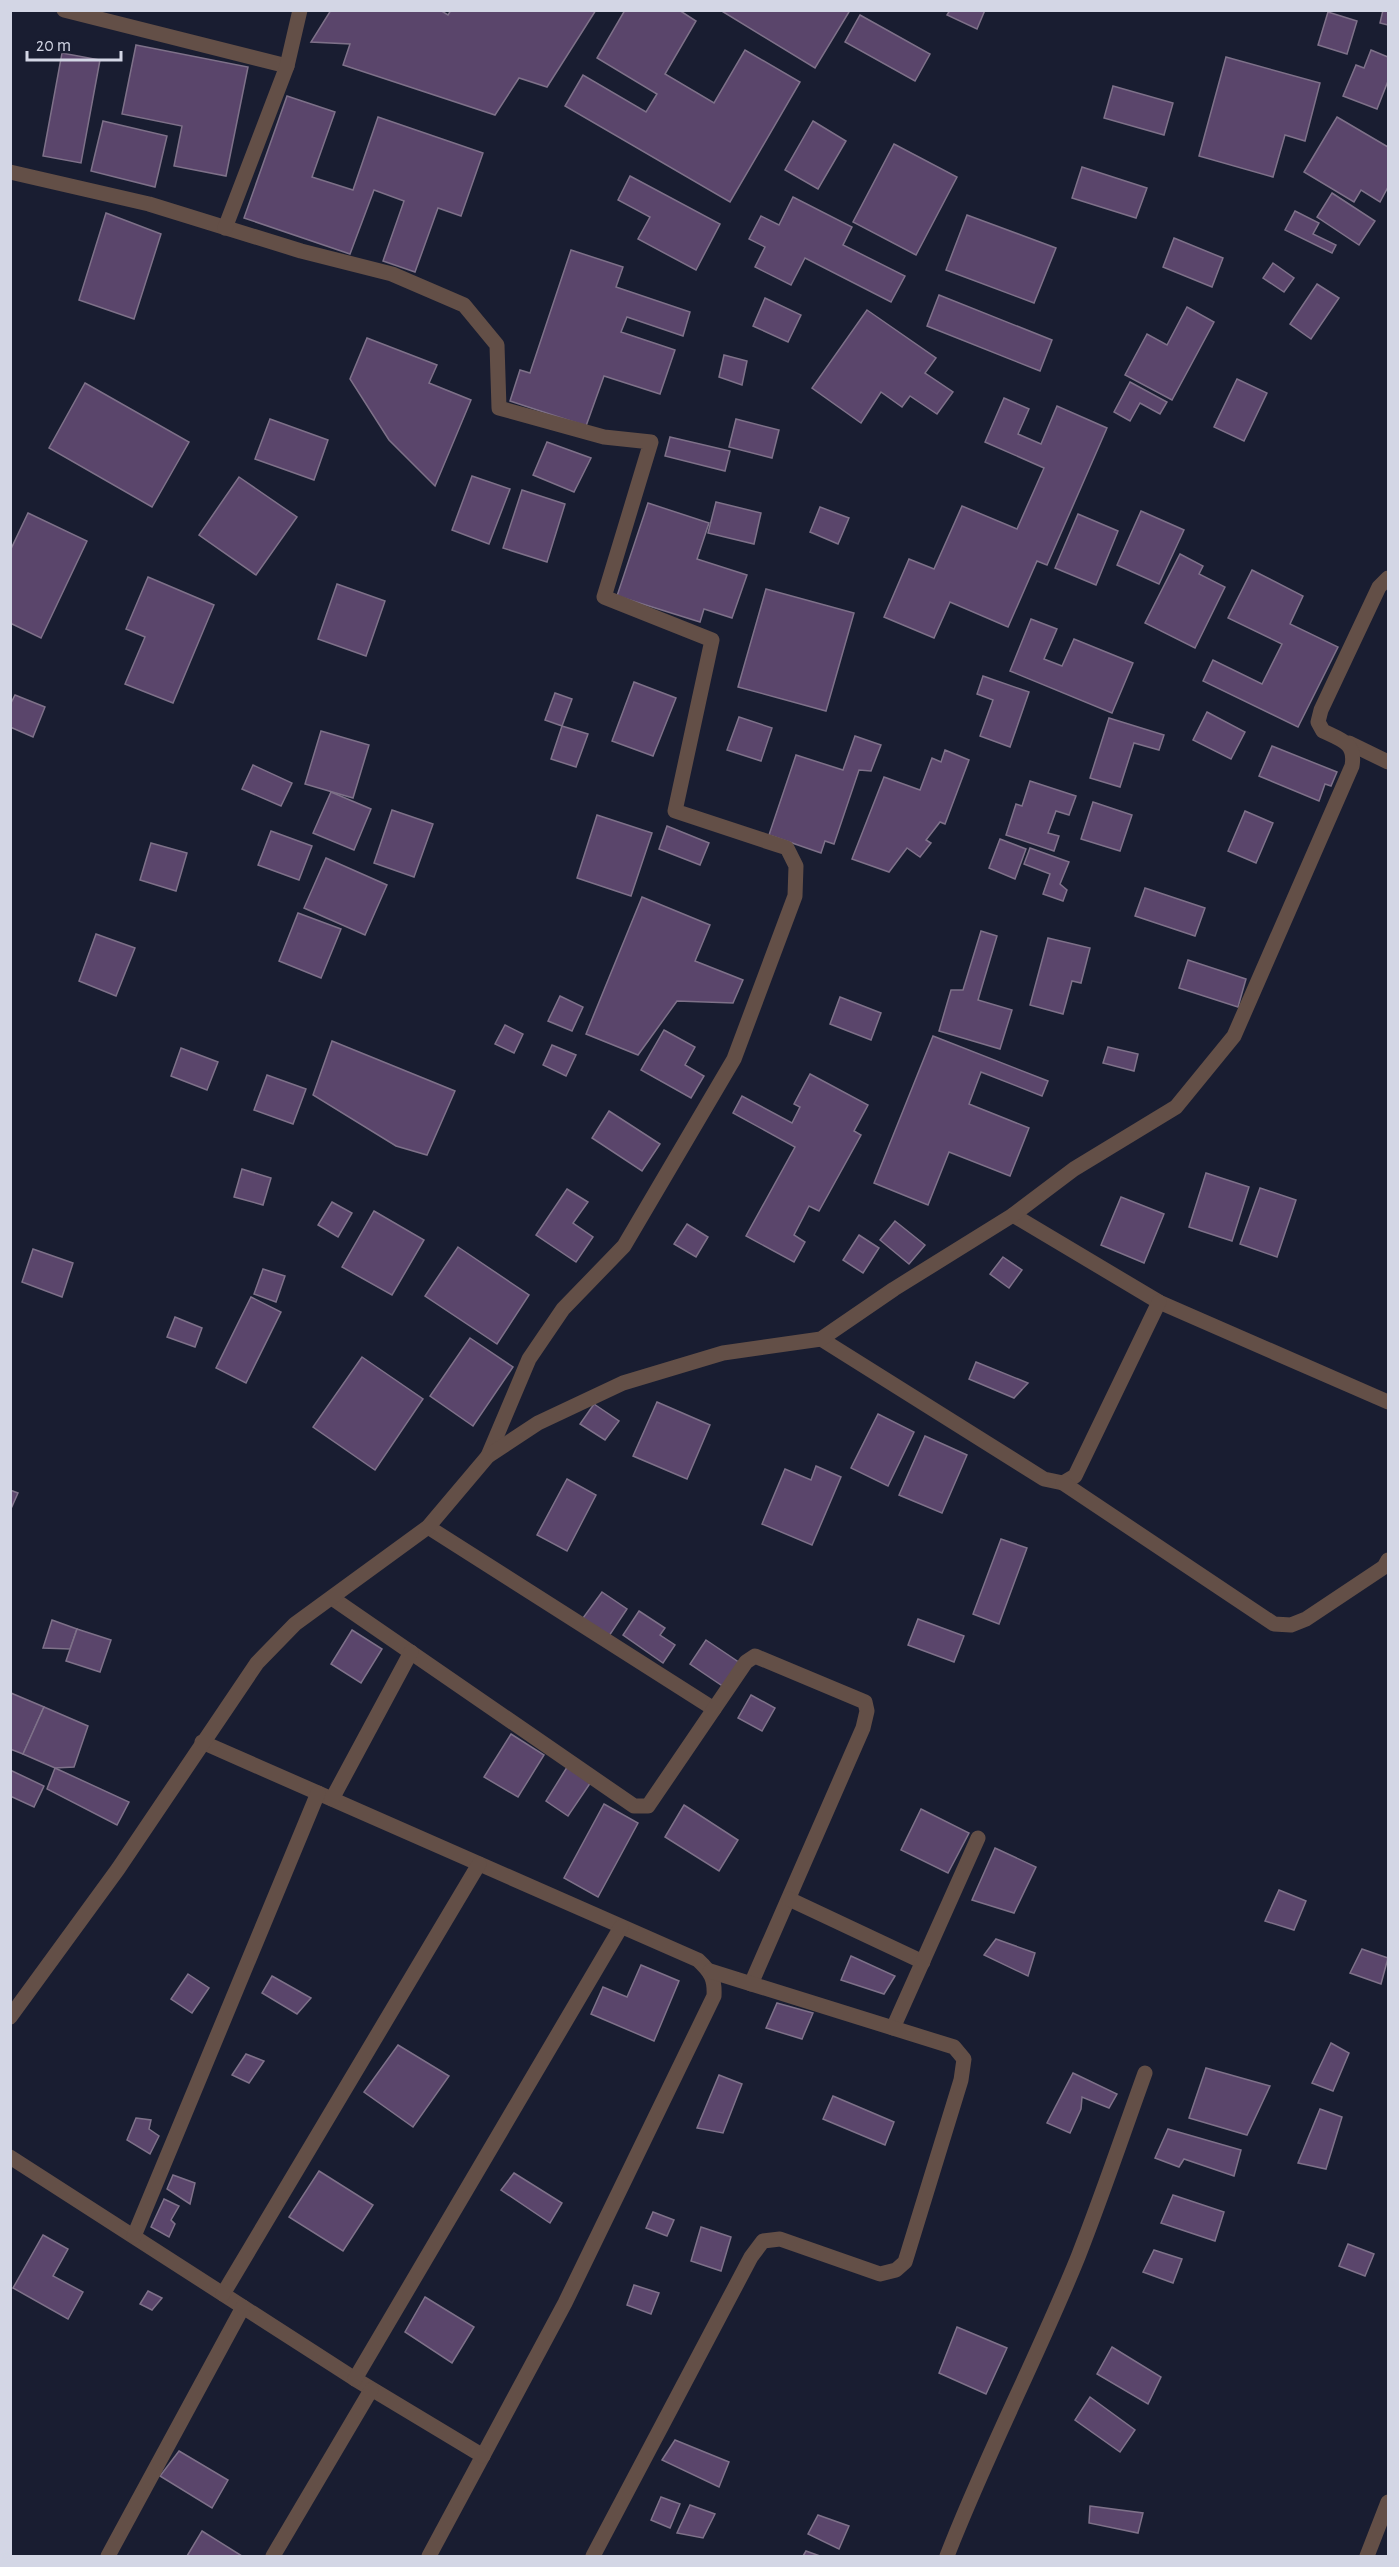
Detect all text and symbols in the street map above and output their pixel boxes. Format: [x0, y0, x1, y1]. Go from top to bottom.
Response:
scale bar [27, 24, 122, 62]
text: 20 m [36, 37, 71, 55]

